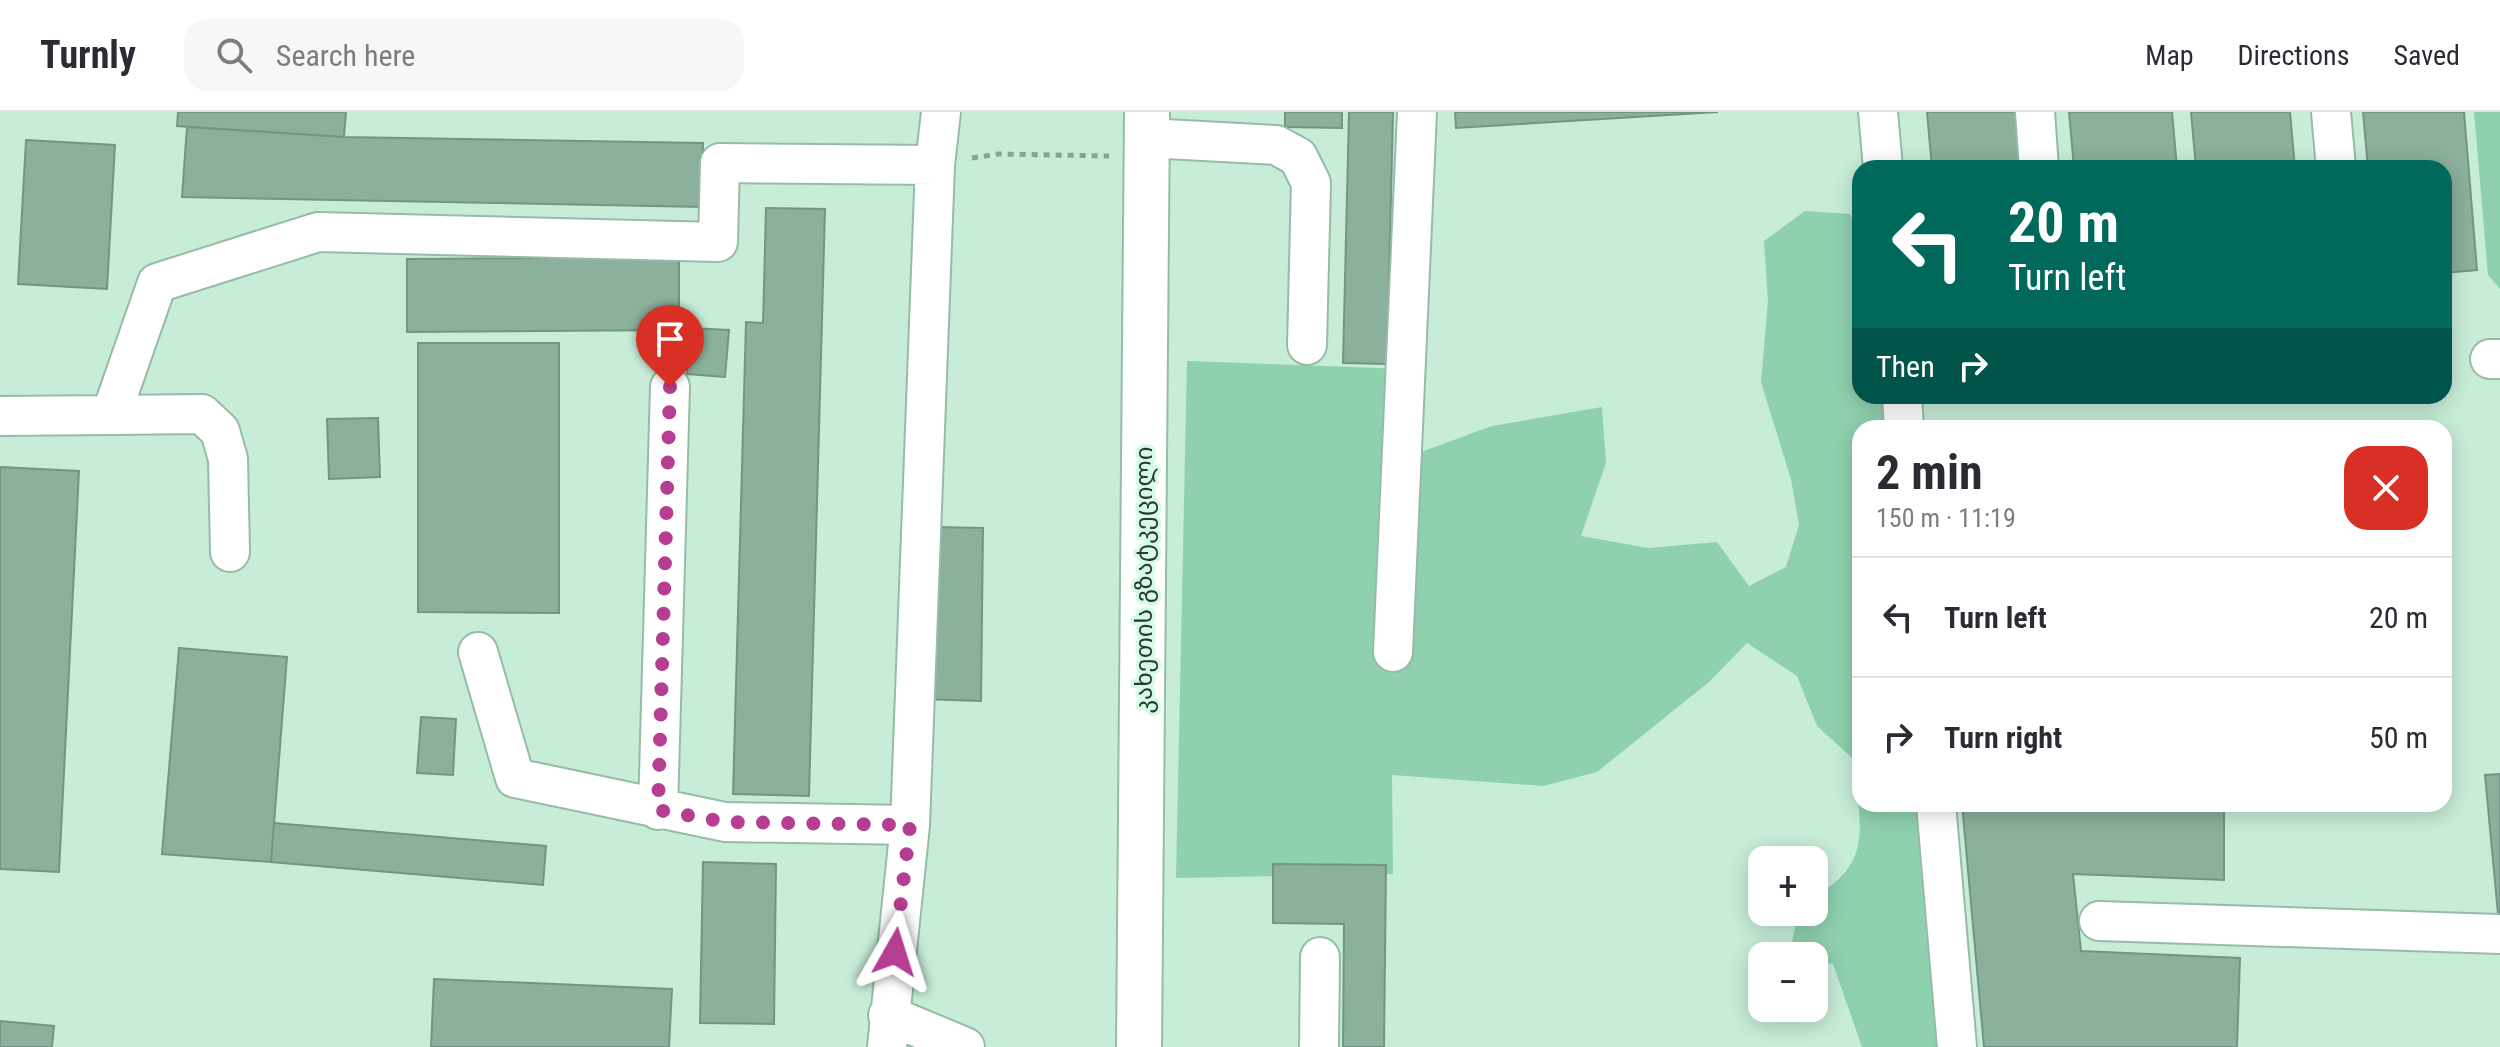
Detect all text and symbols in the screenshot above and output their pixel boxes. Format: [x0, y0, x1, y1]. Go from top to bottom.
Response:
search box [184, 19, 744, 91]
text: Turnly [40, 33, 136, 77]
icon: search [212, 33, 256, 77]
text: Search here [276, 38, 415, 73]
text: Map [2145, 39, 2194, 72]
text: Directions [2238, 39, 2349, 72]
text: Saved [2393, 39, 2460, 72]
text: 20 m [2008, 190, 2119, 256]
icon: left [1876, 192, 1980, 296]
text: Turn left [2008, 257, 2126, 299]
pin [636, 305, 704, 387]
icon: arrive [648, 317, 692, 361]
icon: right [1951, 344, 1995, 388]
text: Then [1876, 349, 1935, 384]
text: 2 min [1876, 444, 1983, 501]
button: close [2344, 446, 2428, 530]
street label: კახეთის გზატკეცილი [1130, 447, 1158, 713]
text: 150 m · 11:19 [1876, 503, 2016, 533]
icon: left [1876, 595, 1920, 639]
text: Turn left [1944, 600, 2047, 635]
text: 20 m [2369, 600, 2428, 635]
icon: right [1876, 715, 1920, 759]
text: Turn right [1944, 720, 2062, 755]
text: 50 m [2369, 720, 2428, 755]
map controls [1748, 846, 1828, 1022]
button: + [1748, 846, 1828, 926]
position arrow [853, 910, 937, 994]
button: − [1748, 942, 1828, 1022]

